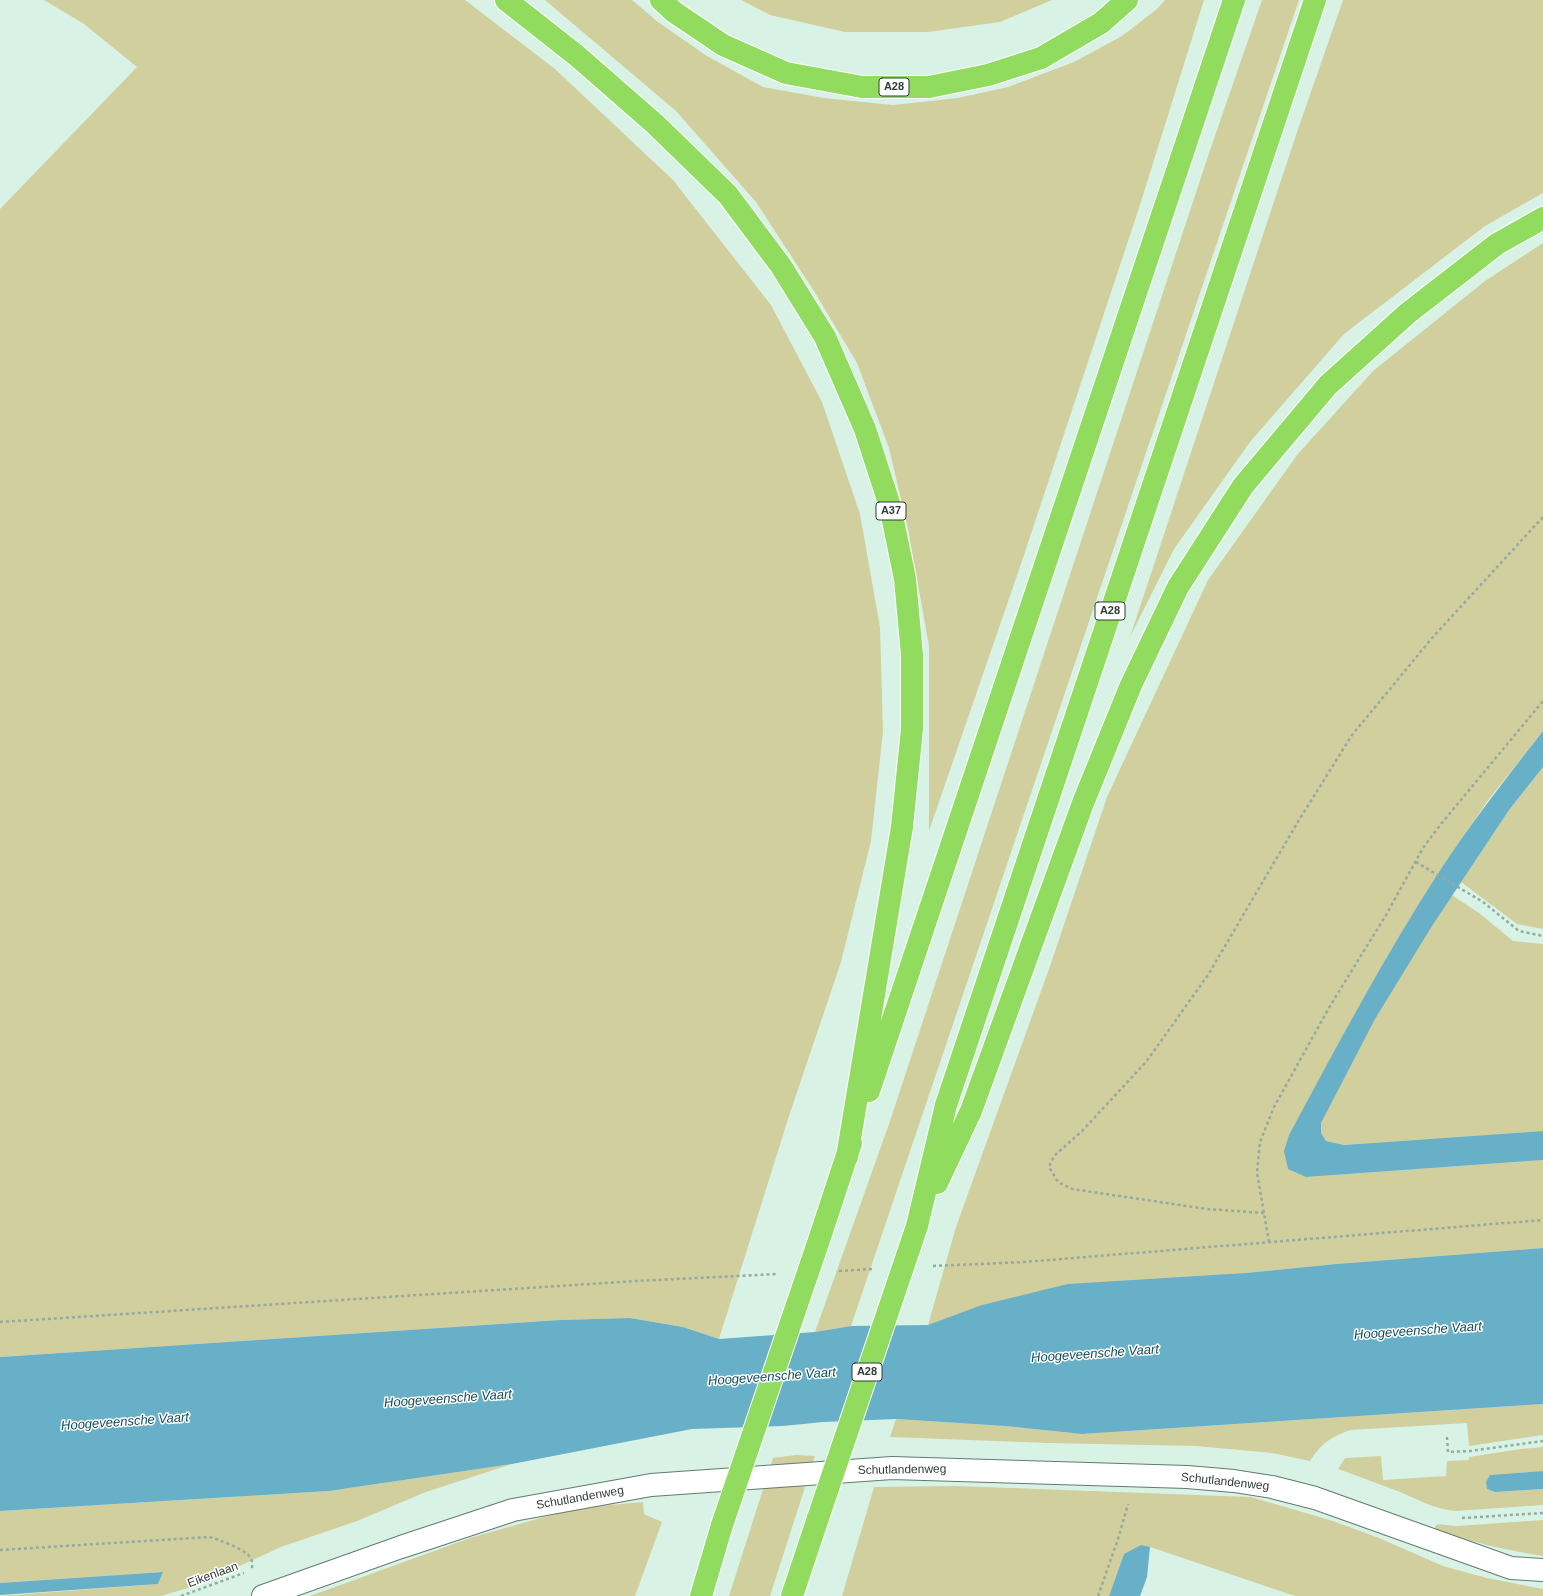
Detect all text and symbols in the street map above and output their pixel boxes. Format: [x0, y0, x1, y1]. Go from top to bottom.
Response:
road number: A28 [879, 78, 909, 96]
road number: A37 [876, 502, 906, 520]
road number: A28 [1095, 602, 1125, 620]
water label: Hoogeveensche Vaart [1354, 1319, 1482, 1343]
water label: Hoogeveensche Vaart [1031, 1342, 1159, 1366]
road number: A28 [852, 1363, 882, 1381]
water label: Hoogeveensche Vaart [708, 1365, 836, 1389]
water label: Hoogeveensche Vaart [384, 1387, 512, 1411]
water label: Hoogeveensche Vaart [61, 1410, 189, 1434]
street label: Schutlandenweg [858, 1462, 946, 1478]
street label: Schutlandenweg [1180, 1470, 1270, 1494]
street label: Schutlandenweg [535, 1483, 625, 1513]
street label: Eikenlaan [186, 1559, 240, 1591]

